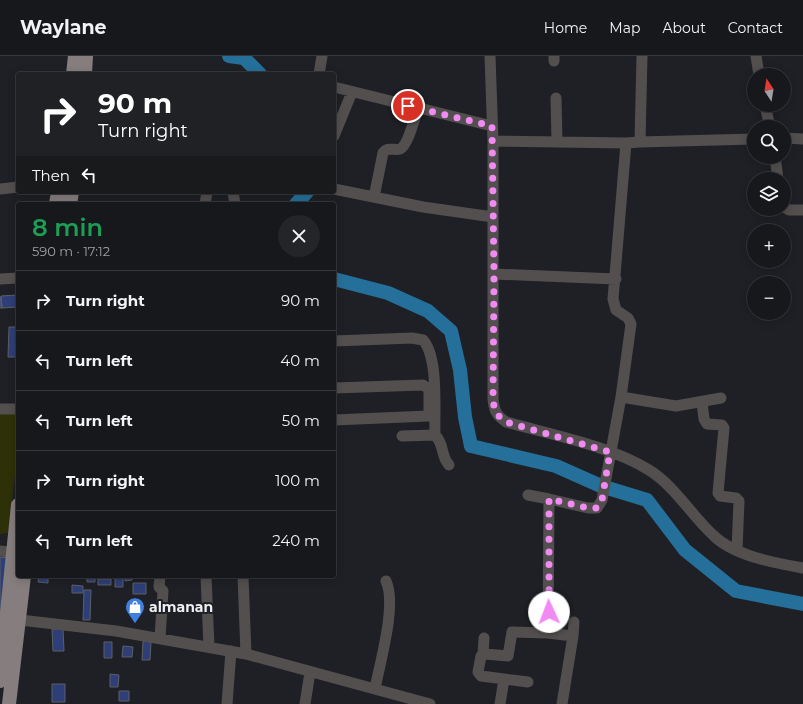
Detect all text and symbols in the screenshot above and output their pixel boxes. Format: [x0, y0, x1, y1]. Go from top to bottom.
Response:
text: Waylane [20, 16, 107, 39]
text: Home [544, 19, 587, 37]
text: Map [609, 19, 640, 37]
text: About [662, 19, 706, 37]
text: Contact [728, 19, 783, 37]
north arrow [747, 68, 791, 112]
map controls [747, 68, 791, 320]
text: 90 m [98, 86, 172, 120]
icon: right [32, 88, 84, 140]
pin [391, 89, 425, 123]
icon: arrive [397, 95, 419, 117]
text: Turn right [98, 120, 188, 142]
button: search [747, 120, 791, 164]
icon: left [78, 164, 100, 186]
text: Then [32, 166, 70, 185]
button: layers [747, 172, 791, 216]
text: 8 min [32, 213, 103, 242]
button: close [278, 215, 320, 257]
button: + [747, 224, 791, 268]
text: 590 m · 17:12 [32, 243, 110, 259]
button: − [747, 276, 791, 320]
icon: right [32, 290, 54, 312]
text: Turn right [66, 291, 145, 310]
text: 90 m [281, 291, 320, 310]
icon: left [32, 350, 54, 372]
text: Turn left [66, 351, 133, 370]
text: 40 m [280, 351, 320, 370]
icon: left [32, 410, 54, 432]
text: Turn left [66, 411, 133, 430]
text: 50 m [282, 411, 320, 430]
icon: right [32, 470, 54, 492]
text: Turn right [66, 471, 145, 490]
text: 100 m [275, 471, 320, 490]
icon: left [32, 530, 54, 552]
text: Turn left [66, 531, 133, 550]
text: 240 m [272, 531, 320, 550]
position arrow [528, 591, 570, 633]
shop icon: almanan [124, 596, 146, 624]
place label: almanan [149, 598, 213, 616]

